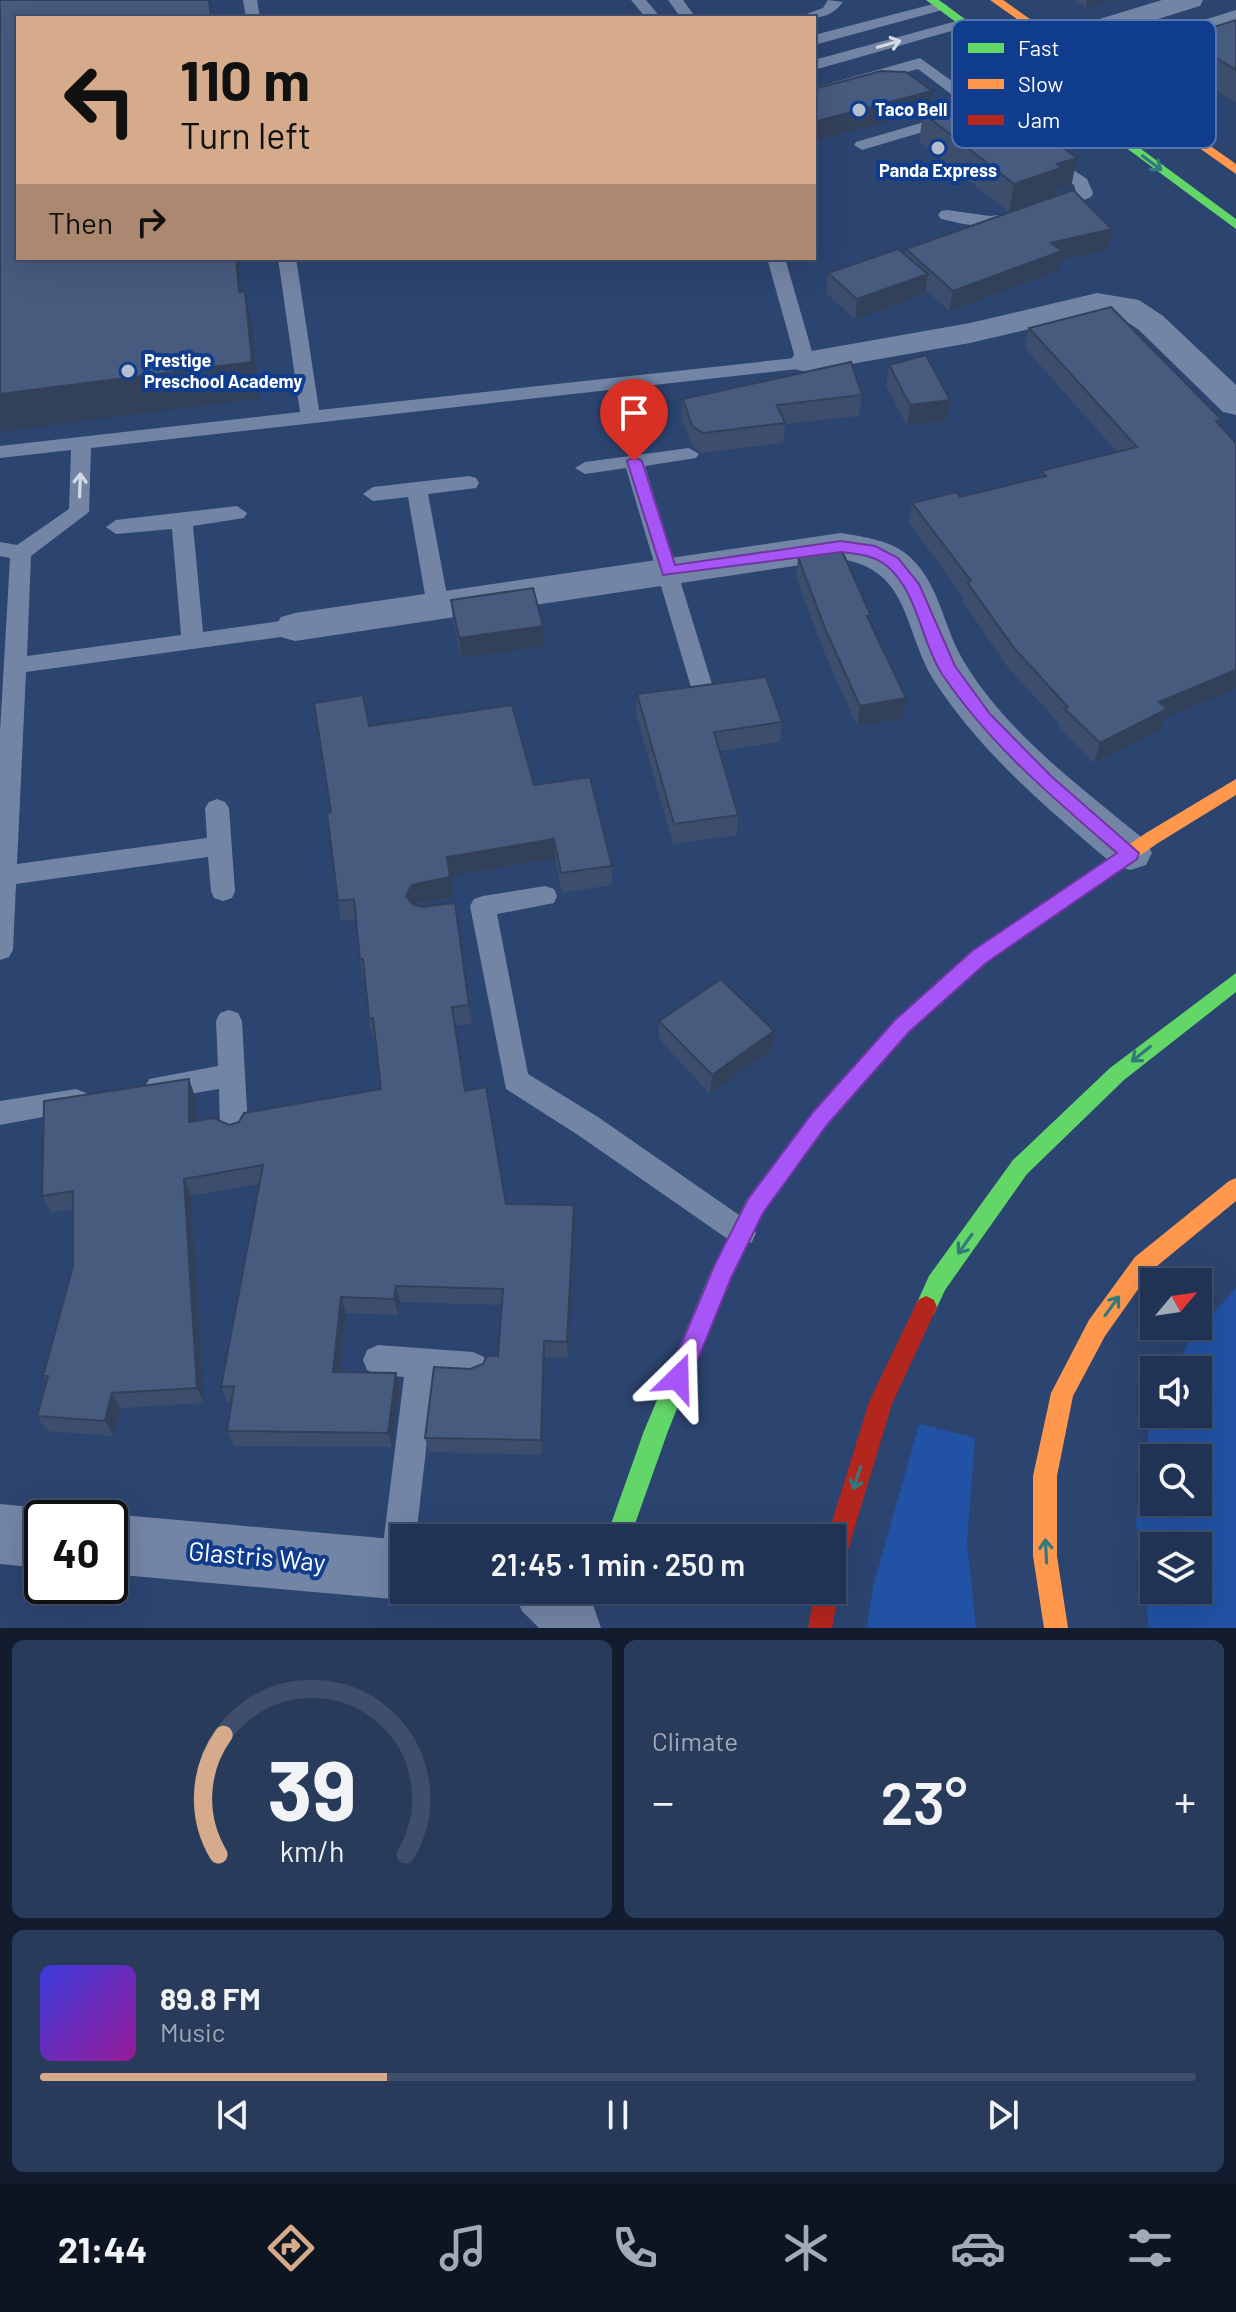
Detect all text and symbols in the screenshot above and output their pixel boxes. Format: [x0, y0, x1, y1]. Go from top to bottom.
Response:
legend [952, 20, 1216, 148]
text: Fast [1018, 34, 1060, 60]
one-way arrow [876, 36, 902, 51]
text: 110 m [180, 45, 310, 112]
icon: left [48, 48, 152, 152]
text: Slow [1018, 70, 1063, 96]
place label: Taco Bell [875, 98, 947, 120]
marker: Taco Bell [850, 101, 868, 119]
text: Jam [1018, 106, 1060, 132]
text: Turn left [180, 113, 311, 156]
marker: Panda Express [929, 139, 947, 157]
one-way arrow [1141, 155, 1163, 172]
place label: Panda Express [879, 159, 997, 181]
icon: right [129, 200, 173, 244]
text: Then [48, 204, 113, 240]
place label: Prestige Preschool Academy [144, 349, 302, 392]
marker: Prestige Preschool Academy [119, 362, 137, 380]
pin [600, 379, 668, 461]
icon: arrive [612, 391, 656, 435]
one-way arrow [72, 472, 87, 499]
one-way arrow [1131, 1045, 1152, 1063]
one-way arrow [957, 1232, 973, 1254]
north arrow [1140, 1268, 1212, 1340]
map controls [1140, 1268, 1212, 1604]
one-way arrow [1104, 1296, 1121, 1318]
position arrow [636, 1336, 720, 1420]
button: sound [1140, 1356, 1212, 1428]
button: search [1140, 1444, 1212, 1516]
one-way arrow [849, 1466, 864, 1491]
speed limit sign: 40 [24, 1500, 128, 1604]
button: layers [1140, 1532, 1212, 1604]
street label: Glastris Way [187, 1534, 327, 1577]
one-way arrow [1038, 1538, 1053, 1565]
text: 21:45 · 1 min · 250 m [491, 1546, 745, 1582]
text: Climate [652, 1725, 738, 1756]
text: 39 [267, 1738, 357, 1838]
text: 23° [881, 1765, 967, 1837]
text: − [652, 1774, 674, 1827]
text: + [1174, 1774, 1196, 1827]
text: km/h [280, 1833, 344, 1868]
text: 89.8 FM [160, 1980, 261, 2016]
text: Music [160, 2016, 225, 2047]
icon: previous [211, 2093, 255, 2137]
icon: pause [596, 2093, 640, 2137]
icon: next [981, 2093, 1025, 2137]
icon: directions [263, 2220, 319, 2276]
icon: music [435, 2220, 491, 2276]
icon: phone [607, 2220, 663, 2276]
icon: climate [778, 2220, 834, 2276]
icon: car [950, 2220, 1006, 2276]
icon: filters [1122, 2220, 1178, 2276]
text: 21:44 [58, 2227, 147, 2270]

